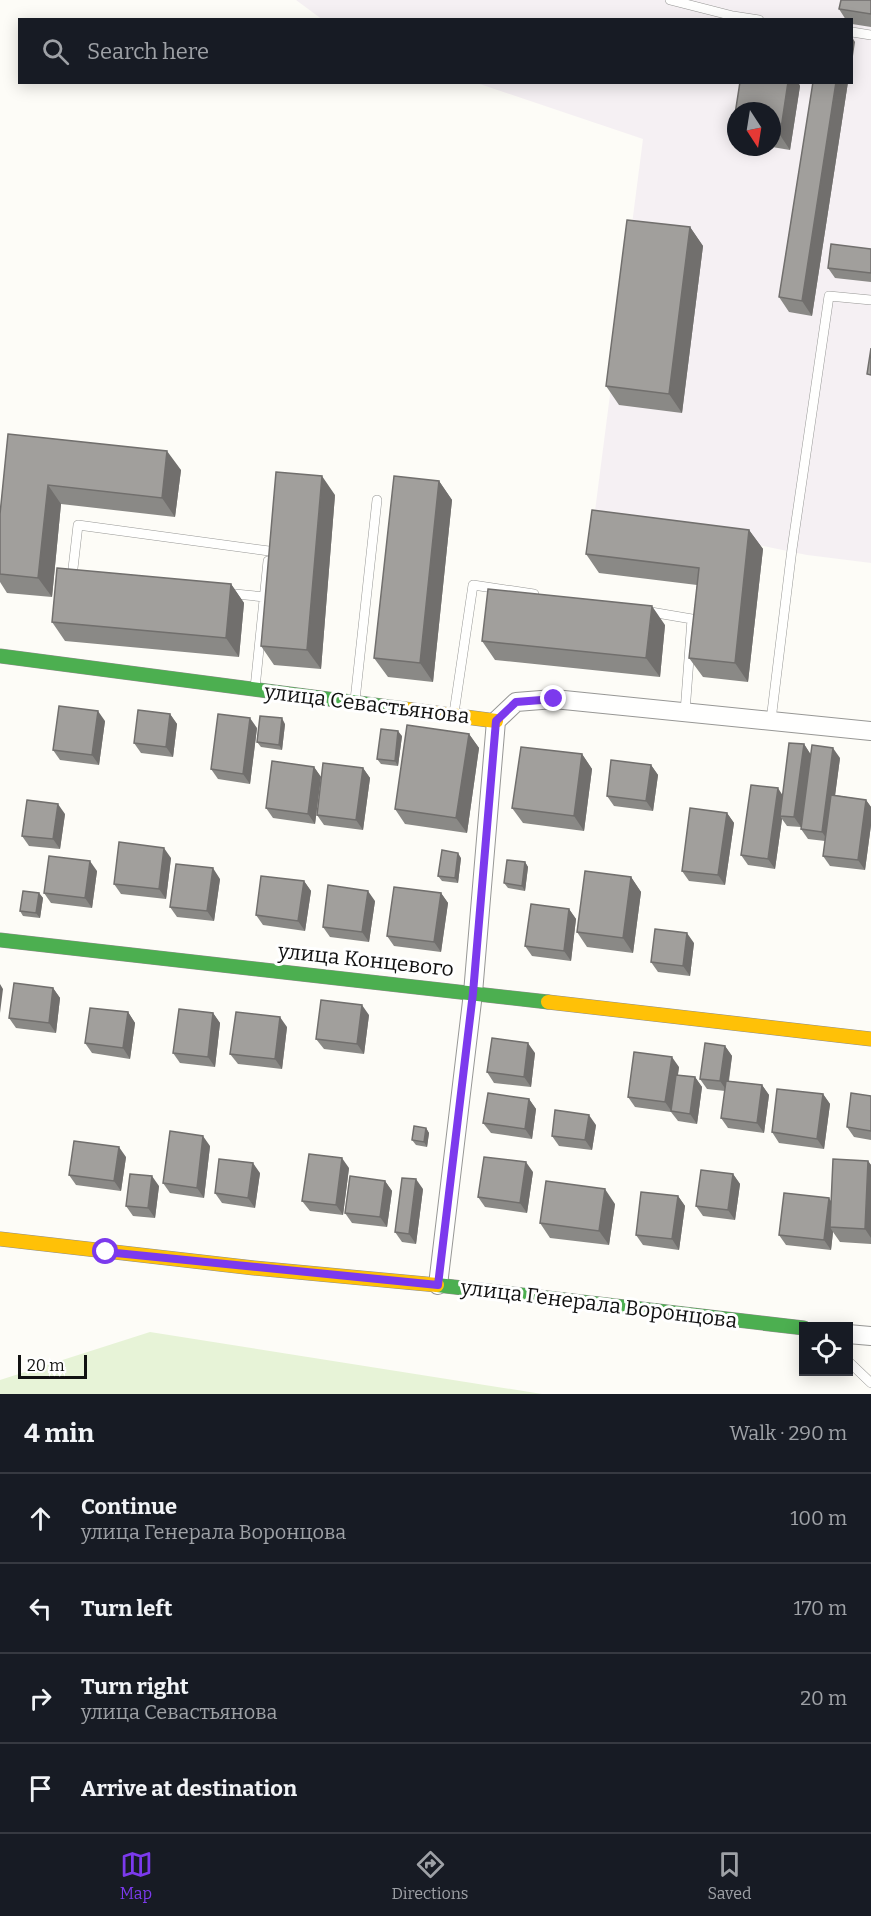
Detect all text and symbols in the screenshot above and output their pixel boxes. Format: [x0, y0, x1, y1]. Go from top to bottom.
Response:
search box [18, 18, 853, 84]
icon: search [39, 35, 72, 68]
text: Search here [87, 38, 209, 65]
north arrow [727, 102, 781, 156]
street label: улица Севастьянова [262, 678, 471, 730]
route end [540, 685, 566, 711]
street label: улица Концевого [276, 938, 455, 982]
route start [92, 1238, 118, 1264]
street label: улица Генерала Воронцова [458, 1274, 739, 1334]
map controls [799, 1322, 853, 1376]
button: locate [799, 1322, 853, 1376]
scale bar [18, 1352, 87, 1380]
text: 20 m [27, 1356, 64, 1375]
text: 4 min [24, 1418, 94, 1449]
text: Walk · 290 m [729, 1421, 847, 1445]
text: Continue [81, 1493, 177, 1520]
icon: ahead [24, 1502, 57, 1535]
text: 100 m [790, 1506, 847, 1530]
text: улица Генерала Воронцова [81, 1520, 346, 1544]
icon: left [24, 1592, 57, 1625]
text: Turn left [81, 1595, 173, 1622]
text: 170 m [794, 1596, 847, 1620]
text: Turn right [81, 1673, 189, 1700]
icon: right [24, 1682, 57, 1715]
text: 20 m [800, 1686, 847, 1710]
text: улица Севастьянова [81, 1700, 278, 1724]
icon: arrive [24, 1772, 57, 1805]
text: Arrive at destination [81, 1775, 297, 1802]
tab: Map [120, 1848, 153, 1903]
tab: Directions [392, 1848, 469, 1903]
tab: Saved [708, 1848, 751, 1903]

